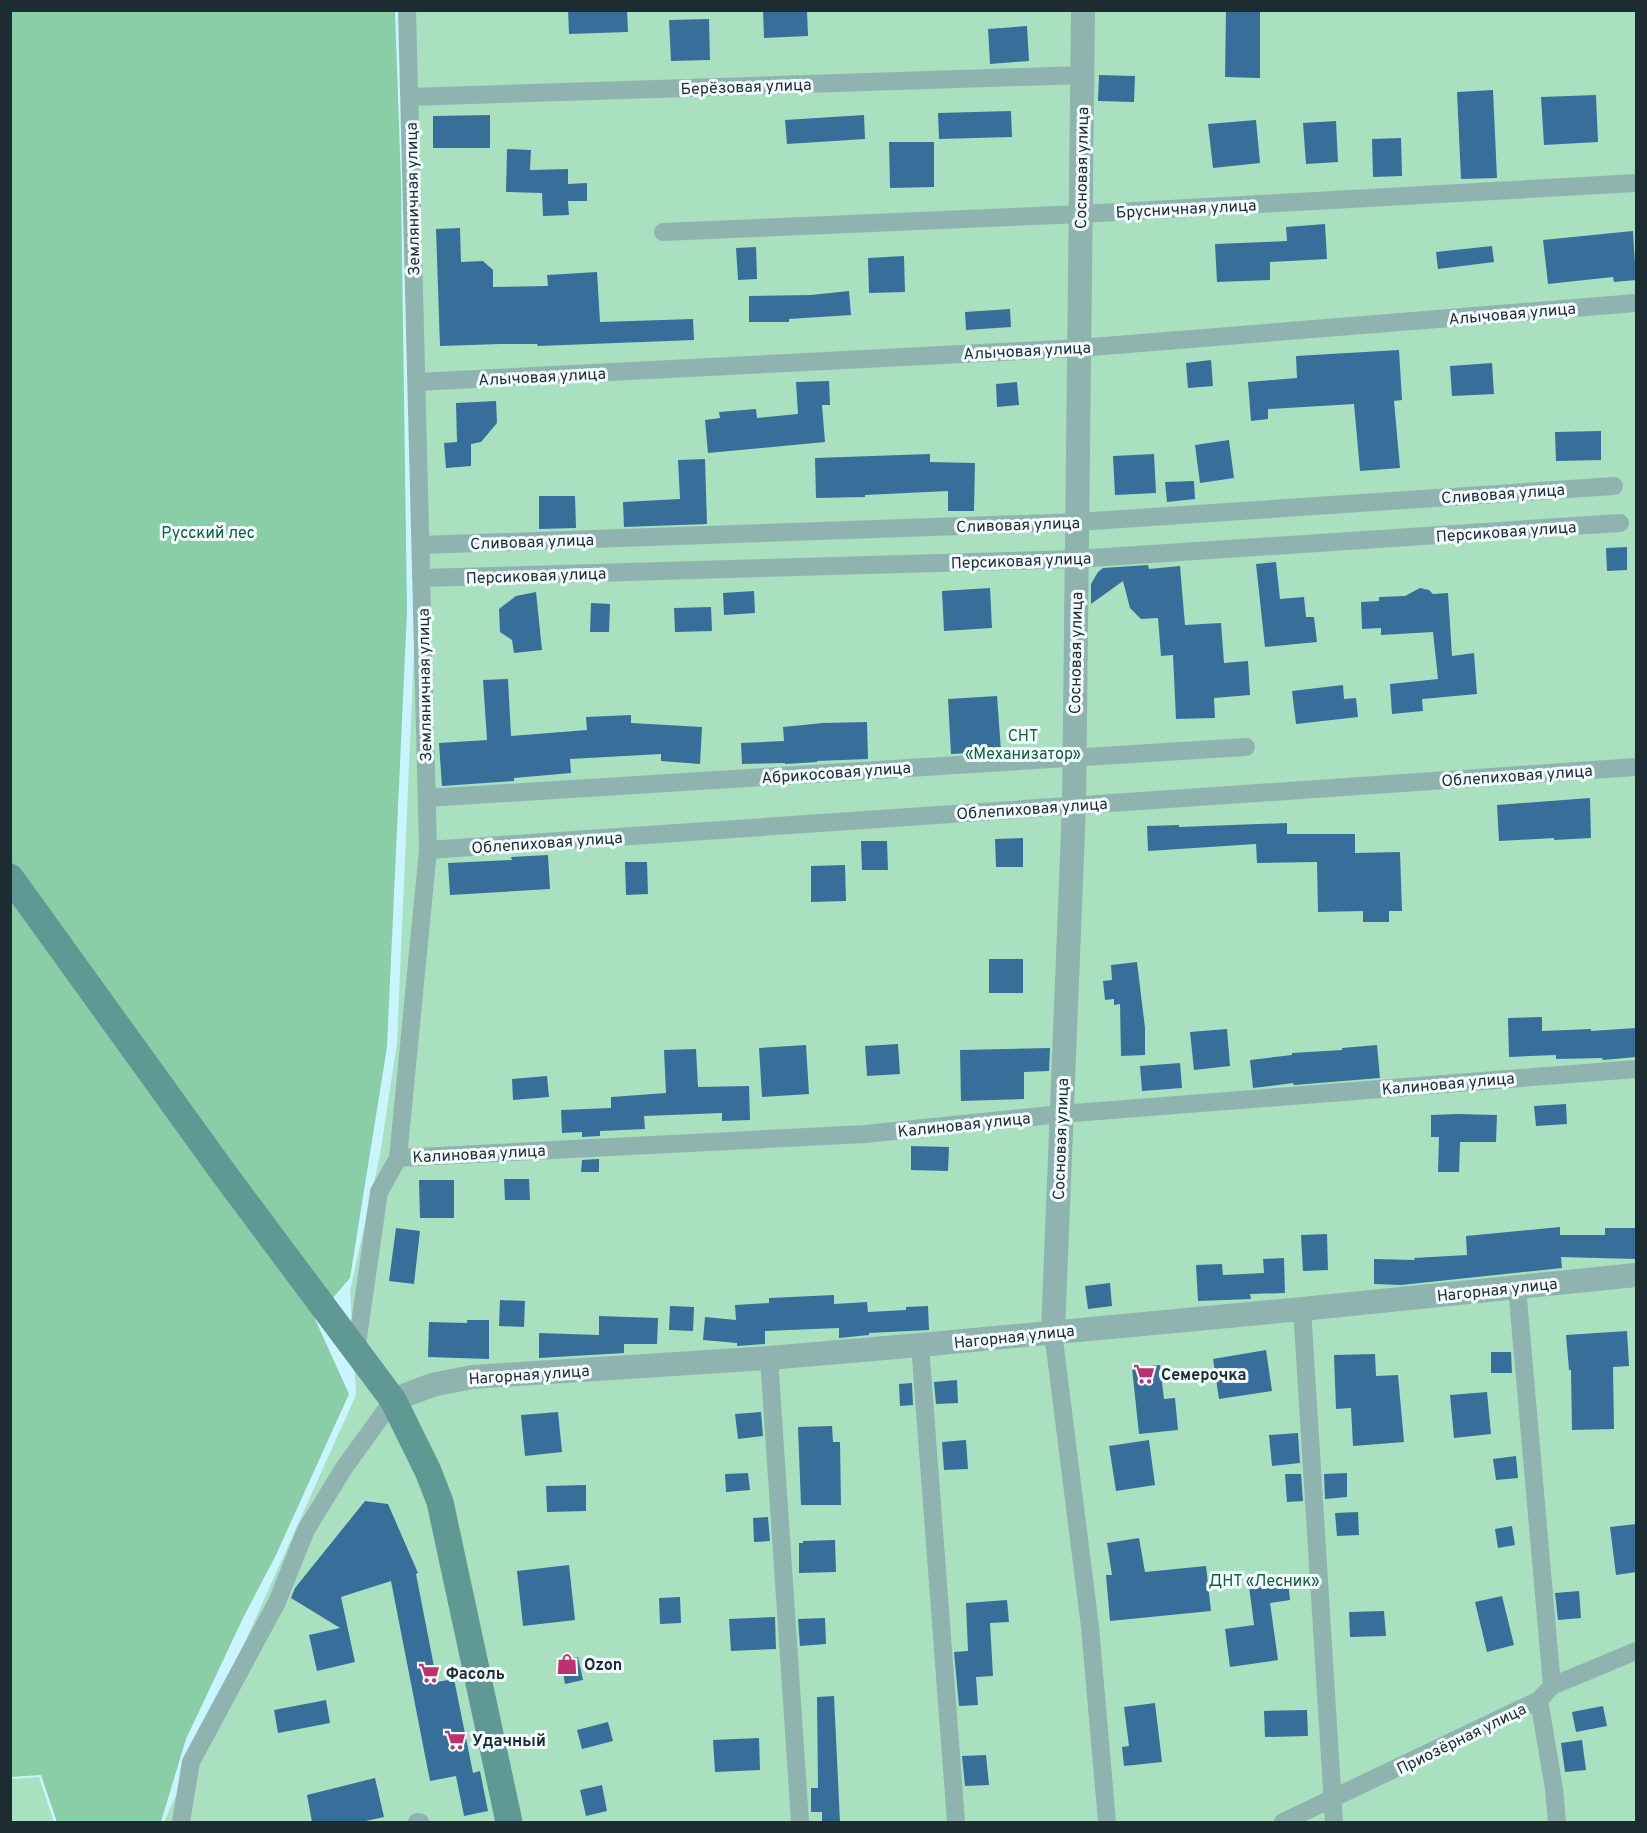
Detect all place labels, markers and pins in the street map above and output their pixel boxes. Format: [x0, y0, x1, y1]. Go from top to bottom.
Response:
supermarket icon: Семерочка [1132, 1362, 1156, 1386]
place label: Семерочка [1161, 1366, 1247, 1386]
shop icon: Ozon [555, 1652, 579, 1676]
place label: Ozon [584, 1656, 622, 1676]
supermarket icon: Фасоль [417, 1661, 441, 1685]
place label: Фасоль [446, 1665, 505, 1685]
supermarket icon: Удачный [443, 1728, 467, 1752]
place label: Удачный [472, 1732, 546, 1752]

